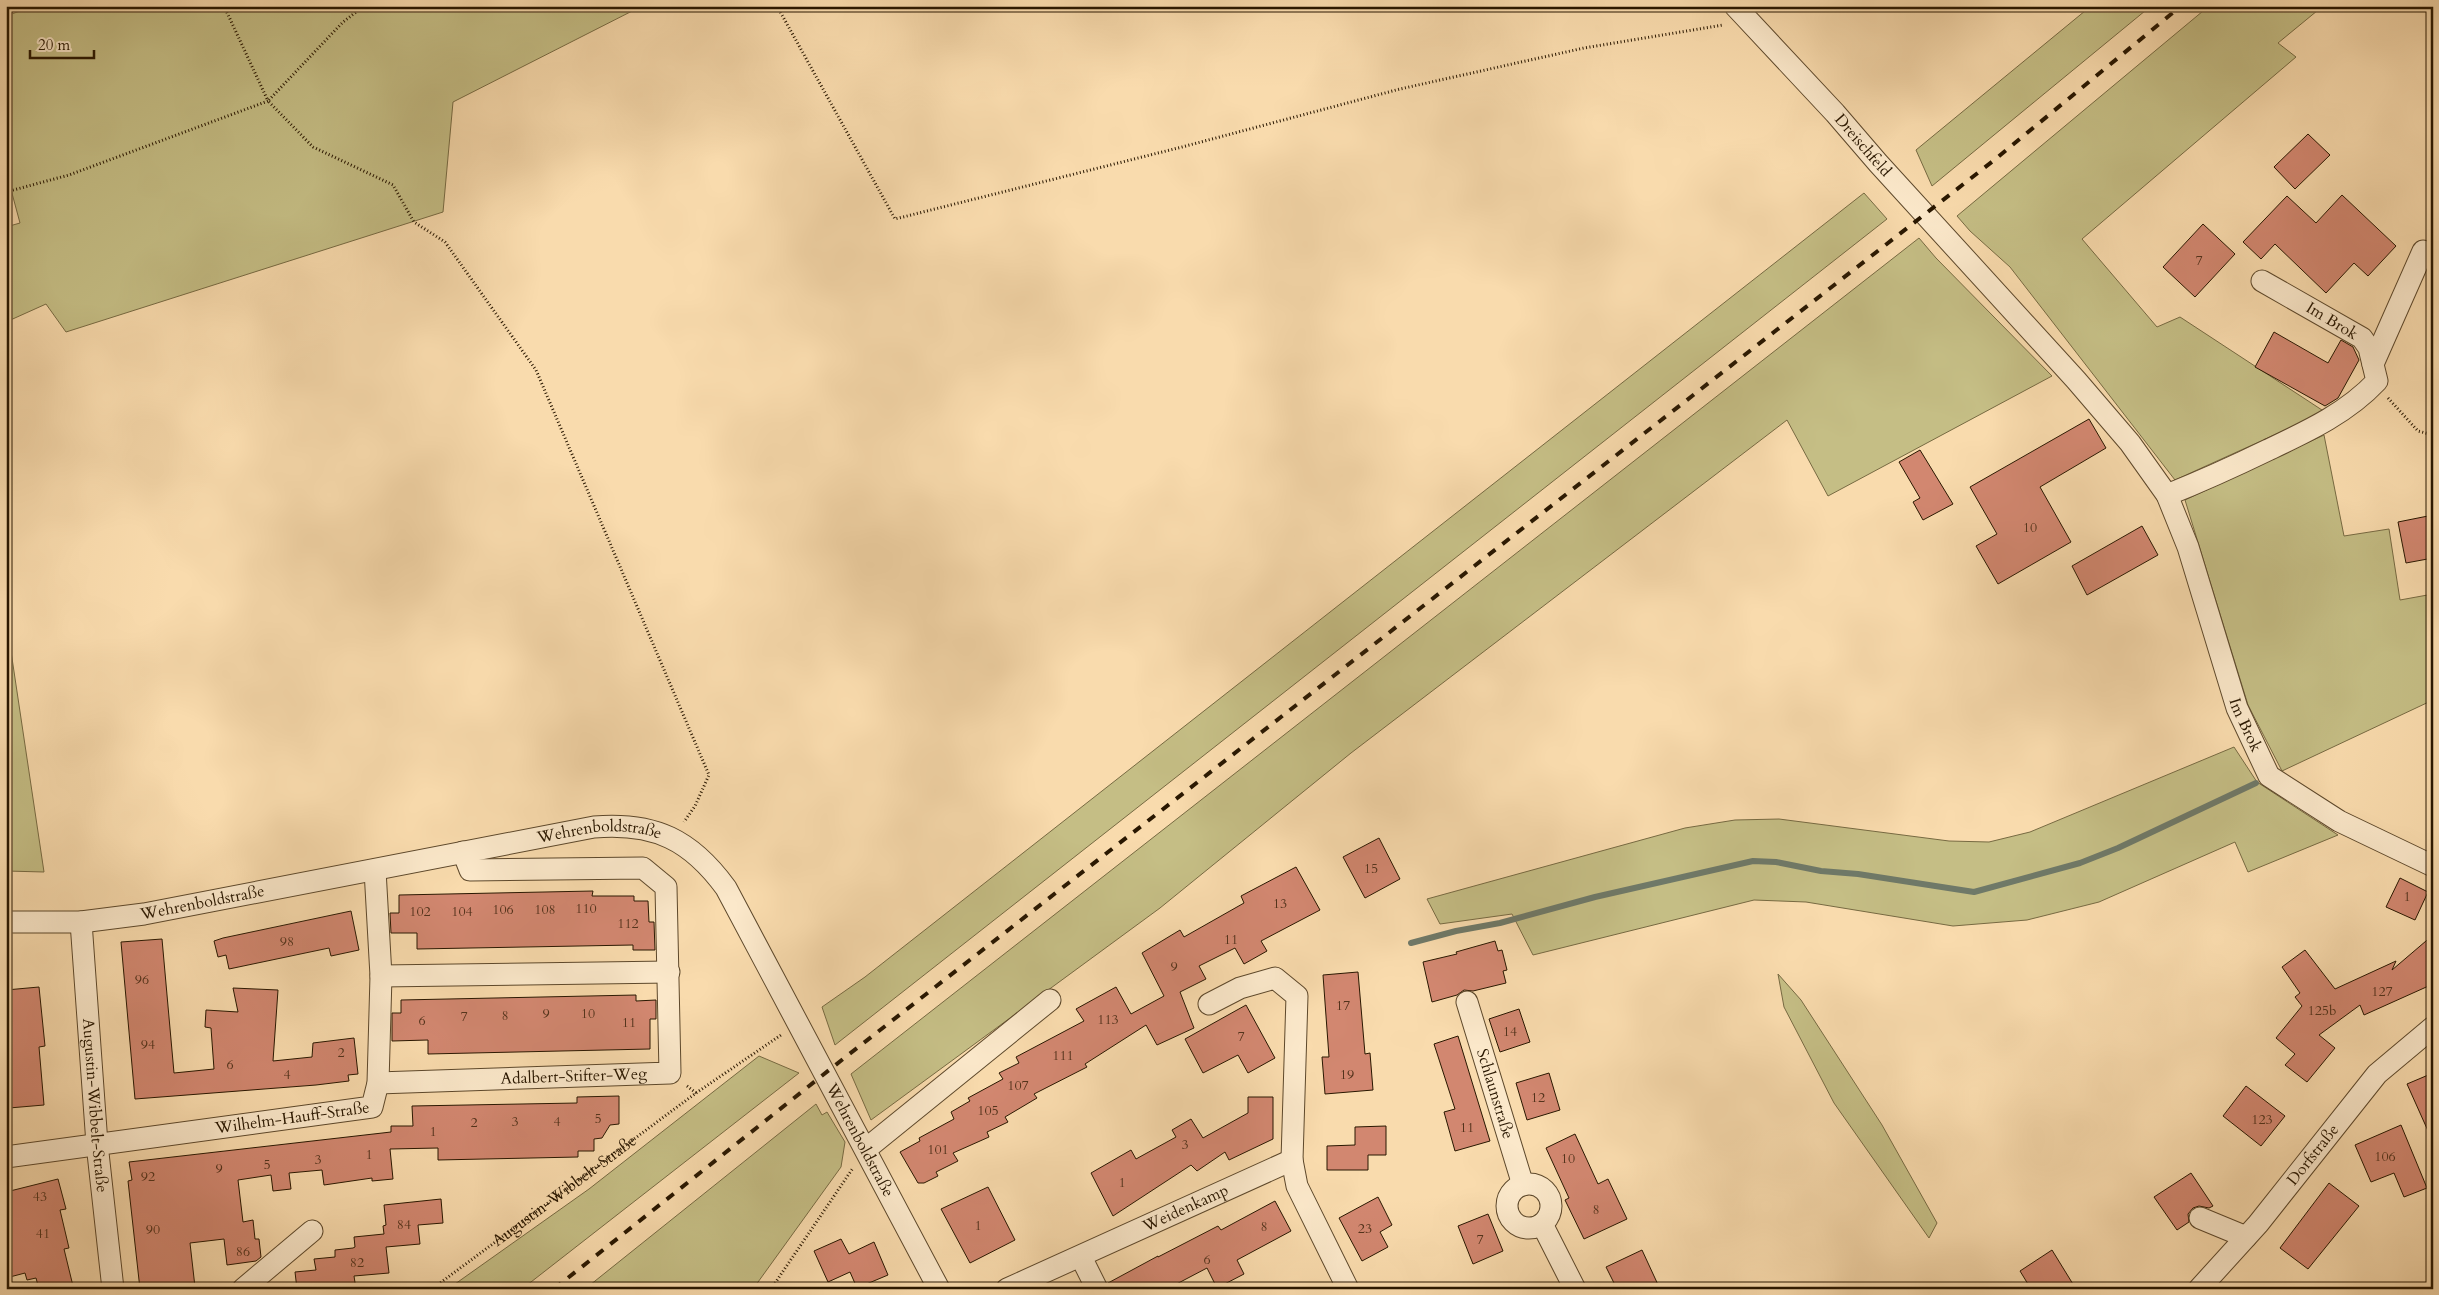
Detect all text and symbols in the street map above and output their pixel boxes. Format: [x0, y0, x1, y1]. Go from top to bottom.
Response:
scale bar [30, 28, 94, 60]
text: 20 m [38, 35, 70, 55]
street label: Dreischfeld [1829, 109, 1897, 182]
house number: 7 [2195, 251, 2203, 270]
street label: Im Brok [2302, 297, 2363, 345]
house number: 10 [2023, 518, 2037, 537]
street label: Im Brok [2224, 695, 2267, 756]
street label: Wehrenboldstraße [534, 815, 665, 849]
house number: 15 [1364, 859, 1378, 878]
street label: Wehrenboldstraße [138, 880, 266, 926]
house number: 1 [2403, 887, 2411, 906]
house number: 13 [1273, 894, 1287, 913]
house number: 110 [575, 899, 597, 918]
house number: 106 [492, 900, 514, 919]
house number: 108 [534, 900, 556, 919]
house number: 102 [409, 902, 431, 921]
house number: 104 [451, 902, 473, 921]
house number: 112 [617, 914, 639, 933]
house number: 11 [1224, 930, 1238, 949]
house number: 98 [280, 932, 294, 951]
house number: 9 [1170, 957, 1178, 976]
house number: 96 [135, 970, 149, 989]
house number: 127 [2371, 982, 2393, 1001]
house number: 17 [1336, 996, 1350, 1015]
house number: 125b [2307, 1001, 2337, 1020]
house number: 9 [542, 1004, 550, 1023]
house number: 10 [581, 1004, 595, 1023]
house number: 8 [501, 1006, 509, 1025]
house number: 7 [460, 1007, 468, 1026]
house number: 113 [1097, 1010, 1119, 1029]
house number: 6 [418, 1011, 426, 1030]
house number: 11 [622, 1013, 636, 1032]
street label: Augustin-Wibbelt-Straße [77, 1018, 113, 1194]
house number: 14 [1503, 1022, 1517, 1041]
house number: 7 [1237, 1027, 1245, 1046]
house number: 94 [141, 1035, 155, 1054]
house number: 2 [337, 1043, 345, 1062]
house number: 111 [1052, 1046, 1074, 1065]
street label: Schlaunstraße [1471, 1046, 1519, 1141]
house number: 6 [226, 1055, 234, 1074]
street label: Adalbert-Stifter-Weg [500, 1063, 647, 1090]
house number: 4 [283, 1065, 291, 1084]
house number: 19 [1340, 1065, 1354, 1084]
house number: 107 [1007, 1076, 1029, 1095]
street label: Wehrenboldstraße [820, 1079, 899, 1201]
house number: 12 [1531, 1088, 1545, 1107]
street label: Wilhelm-Hauff-Straße [213, 1096, 371, 1139]
house number: 105 [977, 1101, 999, 1120]
house number: 5 [594, 1109, 602, 1128]
house number: 123 [2251, 1110, 2273, 1129]
house number: 3 [511, 1112, 519, 1131]
house number: 4 [553, 1112, 561, 1131]
house number: 2 [470, 1113, 478, 1132]
house number: 11 [1460, 1118, 1474, 1137]
street label: Dorfstraße [2282, 1120, 2344, 1190]
house number: 1 [429, 1122, 437, 1141]
street label: Augustin-Wibbelt-Straße [488, 1130, 641, 1252]
house number: 3 [1181, 1135, 1189, 1154]
house number: 101 [927, 1140, 949, 1159]
house number: 1 [365, 1145, 373, 1164]
house number: 106 [2374, 1147, 2396, 1166]
house number: 10 [1561, 1149, 1575, 1168]
house number: 3 [314, 1150, 322, 1169]
house number: 5 [263, 1155, 271, 1174]
house number: 9 [215, 1159, 223, 1178]
house number: 92 [141, 1167, 155, 1186]
house number: 1 [1118, 1173, 1126, 1192]
street label: Weidenkamp [1138, 1179, 1232, 1238]
house number: 43 [33, 1187, 47, 1206]
house number: 8 [1592, 1200, 1600, 1219]
house number: 84 [397, 1215, 411, 1234]
house number: 1 [974, 1216, 982, 1235]
house number: 8 [1260, 1217, 1268, 1236]
house number: 23 [1358, 1219, 1372, 1238]
house number: 90 [146, 1220, 160, 1239]
house number: 41 [36, 1224, 50, 1243]
house number: 7 [1476, 1230, 1484, 1249]
house number: 86 [236, 1242, 250, 1261]
house number: 6 [1203, 1250, 1211, 1269]
house number: 82 [350, 1253, 364, 1272]

